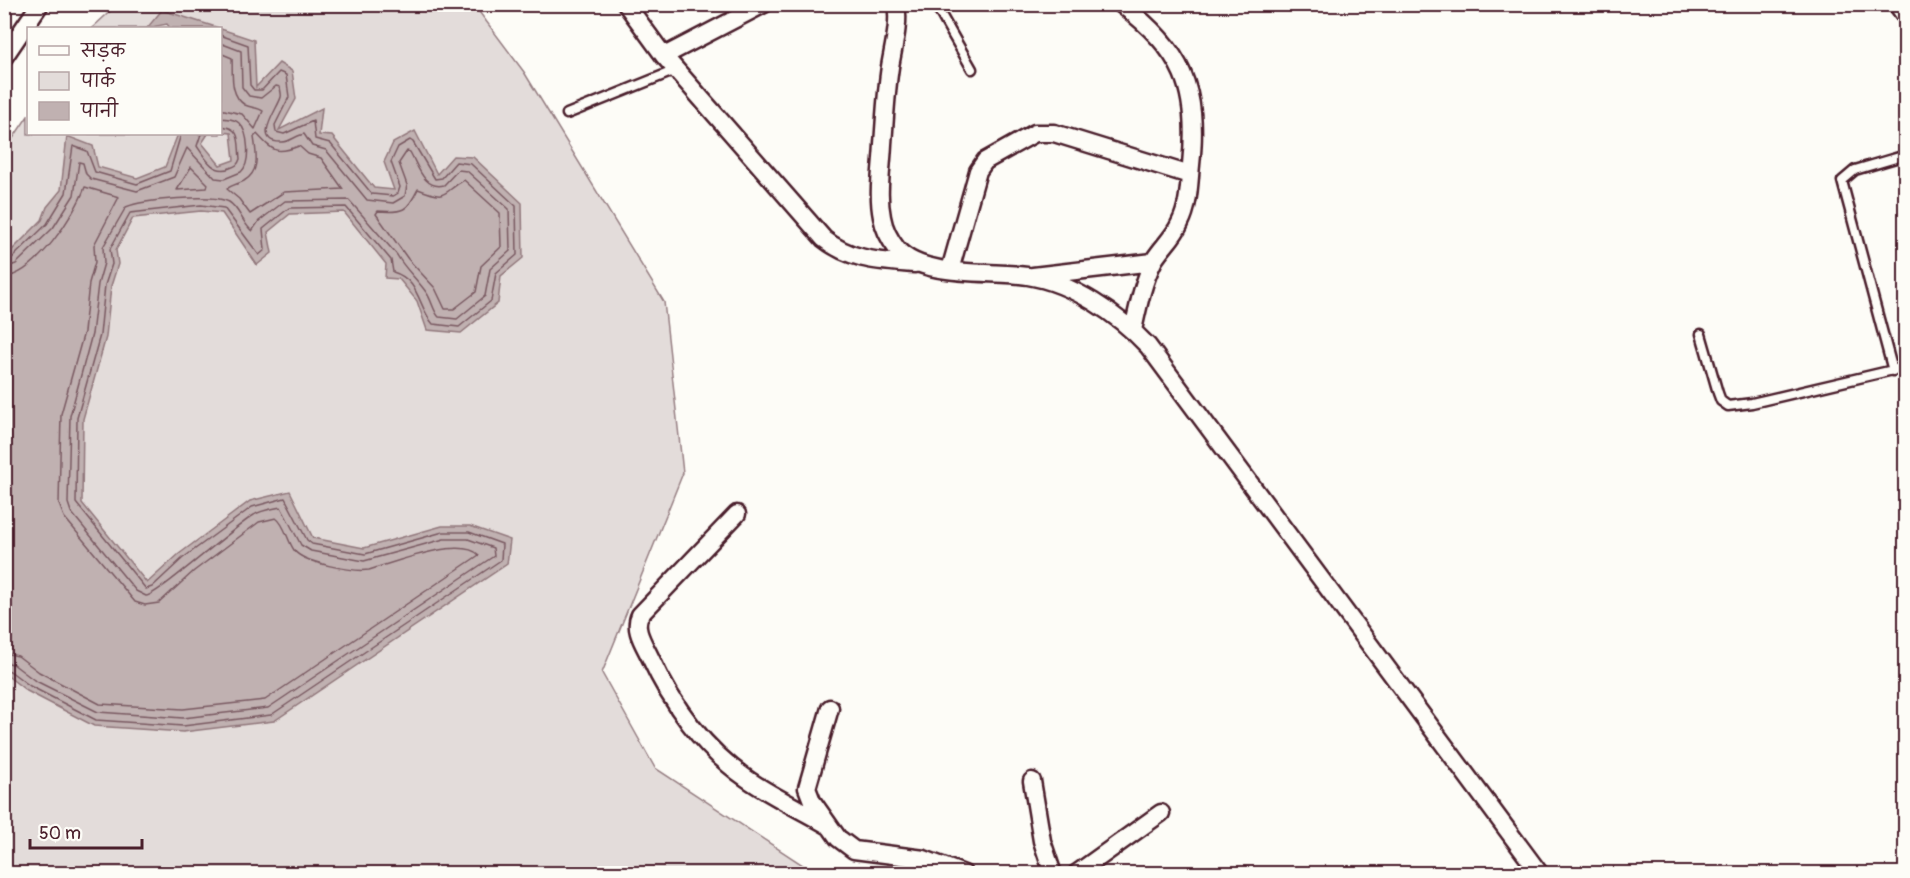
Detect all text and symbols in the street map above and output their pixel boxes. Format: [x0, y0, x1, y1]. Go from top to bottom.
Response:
legend [27, 27, 222, 135]
text: सड़क [80, 40, 126, 63]
text: पार्क [80, 67, 116, 93]
text: पानी [80, 97, 119, 123]
scale bar [30, 812, 142, 850]
text: 50 m [39, 822, 81, 845]

